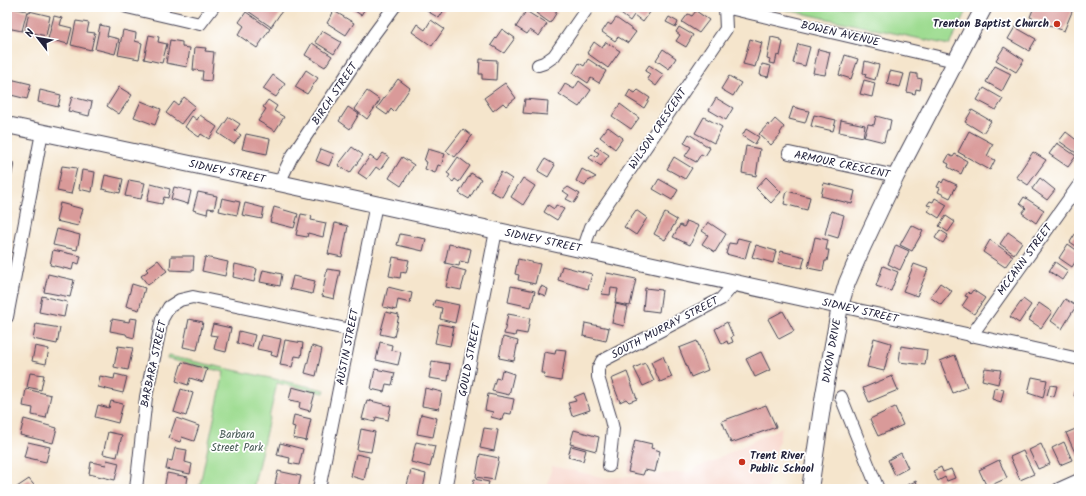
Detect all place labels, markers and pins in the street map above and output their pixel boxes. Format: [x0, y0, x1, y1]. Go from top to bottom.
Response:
place label: Trenton Baptist Church [933, 15, 1049, 33]
marker: Trenton Baptist Church [1052, 19, 1062, 29]
place label: Trent River Public School [750, 447, 814, 478]
marker: Trent River Public School [737, 457, 747, 467]

